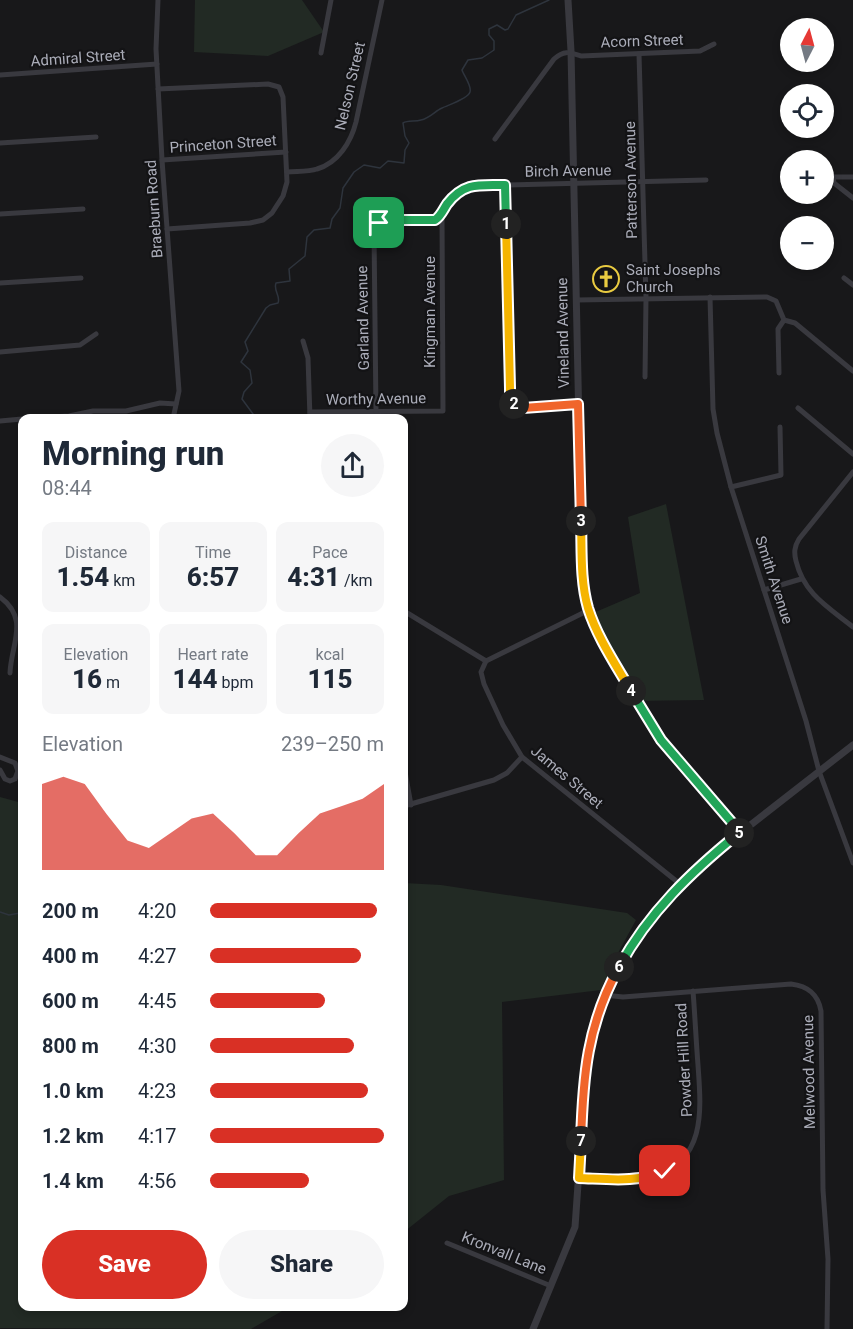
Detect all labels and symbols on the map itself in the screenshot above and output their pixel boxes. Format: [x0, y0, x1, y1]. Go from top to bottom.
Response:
north arrow [780, 18, 834, 72]
street label: Acorn Street [600, 31, 684, 51]
street label: Nelson Street [331, 40, 369, 132]
street label: Admiral Street [30, 46, 126, 70]
street label: Patterson Avenue [621, 121, 641, 239]
street label: Princeton Street [169, 131, 277, 157]
street label: Braeburn Road [142, 159, 166, 259]
street label: Birch Avenue [524, 161, 612, 181]
pin [353, 197, 404, 248]
pin: 1 [491, 209, 521, 239]
street label: Kingman Avenue [421, 256, 439, 368]
place label: Saint Josephs Church [626, 261, 721, 296]
church icon: Saint Josephs Church [591, 264, 621, 294]
street label: Garland Avenue [353, 265, 373, 371]
street label: Vineland Avenue [553, 277, 573, 389]
street label: Worthy Avenue [326, 389, 426, 409]
pin: 2 [499, 389, 529, 419]
pin: 3 [566, 506, 596, 536]
street label: Smith Avenue [751, 534, 797, 626]
pin: 4 [616, 676, 646, 706]
street label: James Street [527, 742, 607, 812]
pin: 5 [724, 818, 754, 848]
pin: 6 [604, 952, 634, 982]
street label: Powder Hill Road [672, 1003, 696, 1117]
street label: Melwood Avenue [799, 1015, 819, 1129]
pin: 7 [566, 1126, 596, 1156]
pin [639, 1145, 690, 1196]
street label: Kronvall Lane [459, 1228, 549, 1278]

